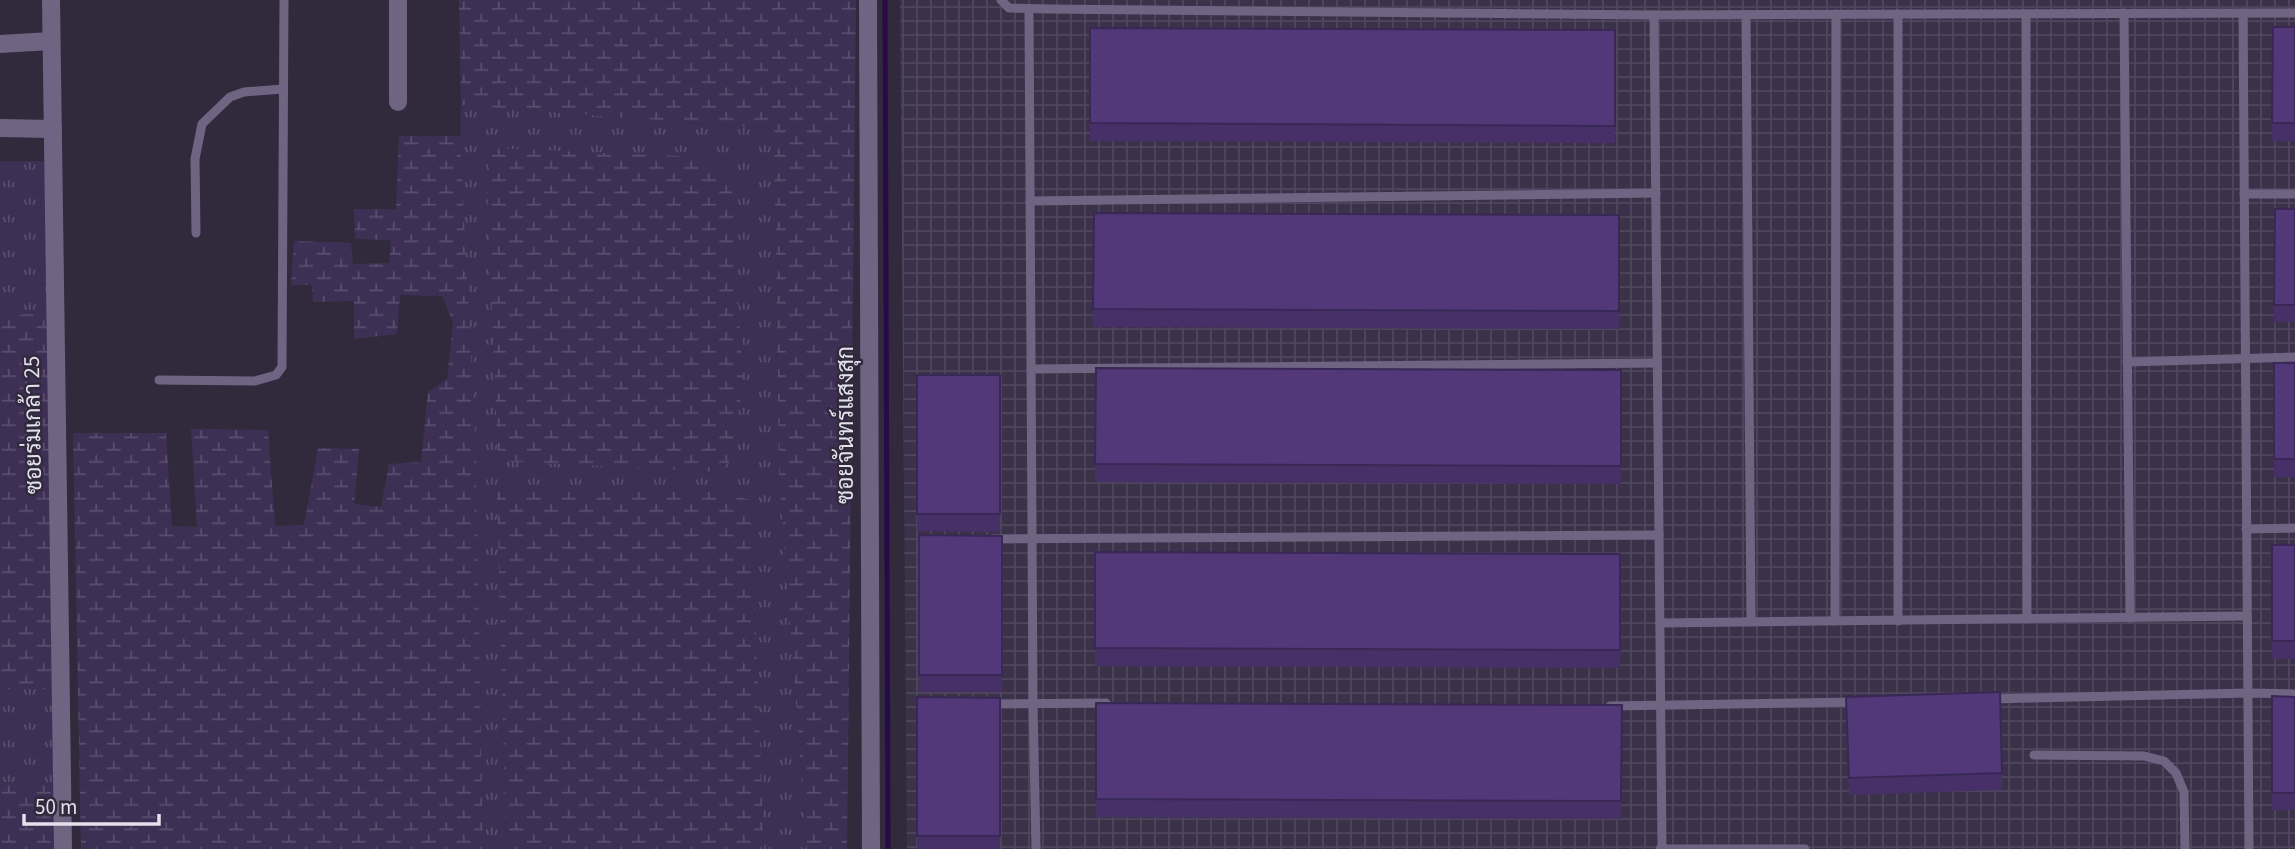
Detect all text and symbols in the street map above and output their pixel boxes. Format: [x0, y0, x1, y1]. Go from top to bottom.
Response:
street label: ซอยจันทร์แสงสุก [829, 346, 862, 504]
street label: ซอยร่มเกล้า 25 [15, 356, 50, 494]
scale bar [24, 782, 159, 826]
text: 50 m [35, 792, 77, 822]

